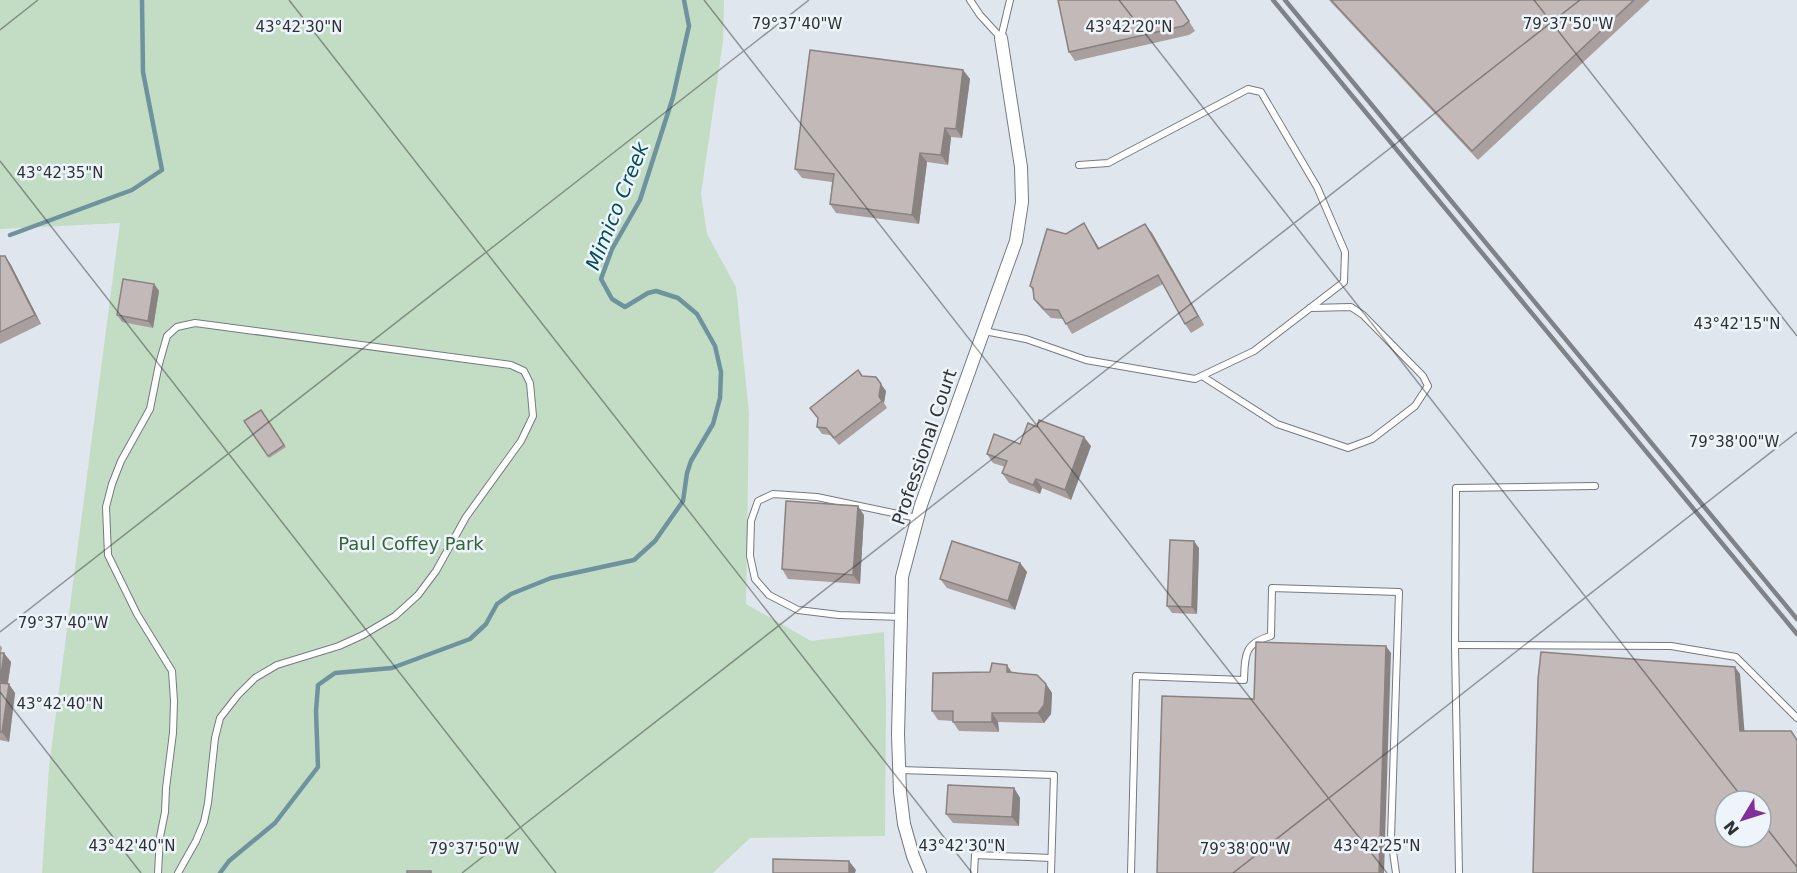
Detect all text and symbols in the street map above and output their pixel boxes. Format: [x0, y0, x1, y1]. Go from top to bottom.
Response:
text: 79°37'40"W [752, 15, 842, 33]
text: 79°37'50"W [1523, 15, 1613, 33]
text: 43°42'30"N [255, 18, 343, 36]
text: 43°42'20"N [1085, 18, 1173, 36]
water label: Mimico Creek [580, 137, 654, 273]
text: 43°42'35"N [16, 164, 104, 182]
text: 43°42'15"N [1693, 315, 1781, 333]
street label: Professional Court [887, 366, 961, 528]
text: 79°38'00"W [1689, 433, 1779, 451]
park label: Paul Coffey Park [338, 533, 484, 554]
text: 79°37'40"W [18, 614, 108, 632]
text: 43°42'40"N [16, 695, 104, 713]
north arrow [1713, 789, 1773, 849]
text: N [1720, 817, 1743, 839]
text: 43°42'40"N [88, 837, 176, 855]
text: 43°42'30"N [918, 837, 1006, 855]
text: 43°42'25"N [1333, 837, 1421, 855]
text: 79°37'50"W [429, 840, 519, 858]
text: 79°38'00"W [1200, 840, 1290, 858]

